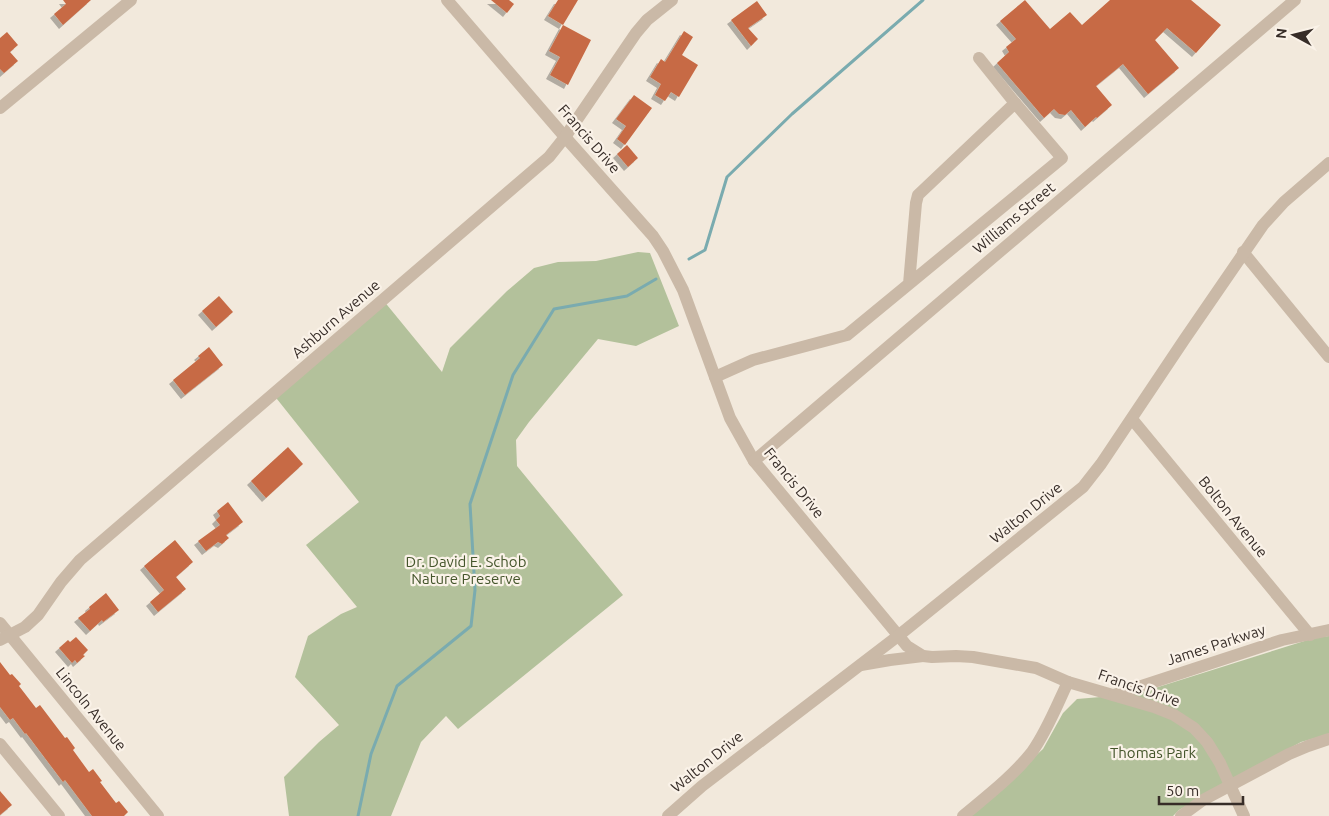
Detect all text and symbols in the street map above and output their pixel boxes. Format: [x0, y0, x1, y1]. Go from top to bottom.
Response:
north arrow [1269, 10, 1319, 60]
text: N [1273, 27, 1290, 40]
street label: Francis Drive [555, 101, 624, 177]
street label: Williams Street [969, 178, 1058, 257]
street label: Ashburn Avenue [288, 276, 383, 361]
street label: Francis Drive [761, 444, 828, 521]
street label: Bolton Avenue [1196, 473, 1271, 561]
street label: Walton Drive [986, 479, 1065, 547]
park label: Dr. David E. Schob Nature Preserve [406, 553, 526, 587]
street label: James Parkway [1164, 621, 1267, 668]
street label: Lincoln Avenue [53, 664, 130, 754]
street label: Francis Drive [1096, 666, 1182, 709]
street label: Walton Drive [667, 728, 746, 796]
park label: Thomas Park [1110, 744, 1196, 761]
scale bar [1159, 774, 1243, 806]
text: 50 m [1166, 782, 1199, 799]

